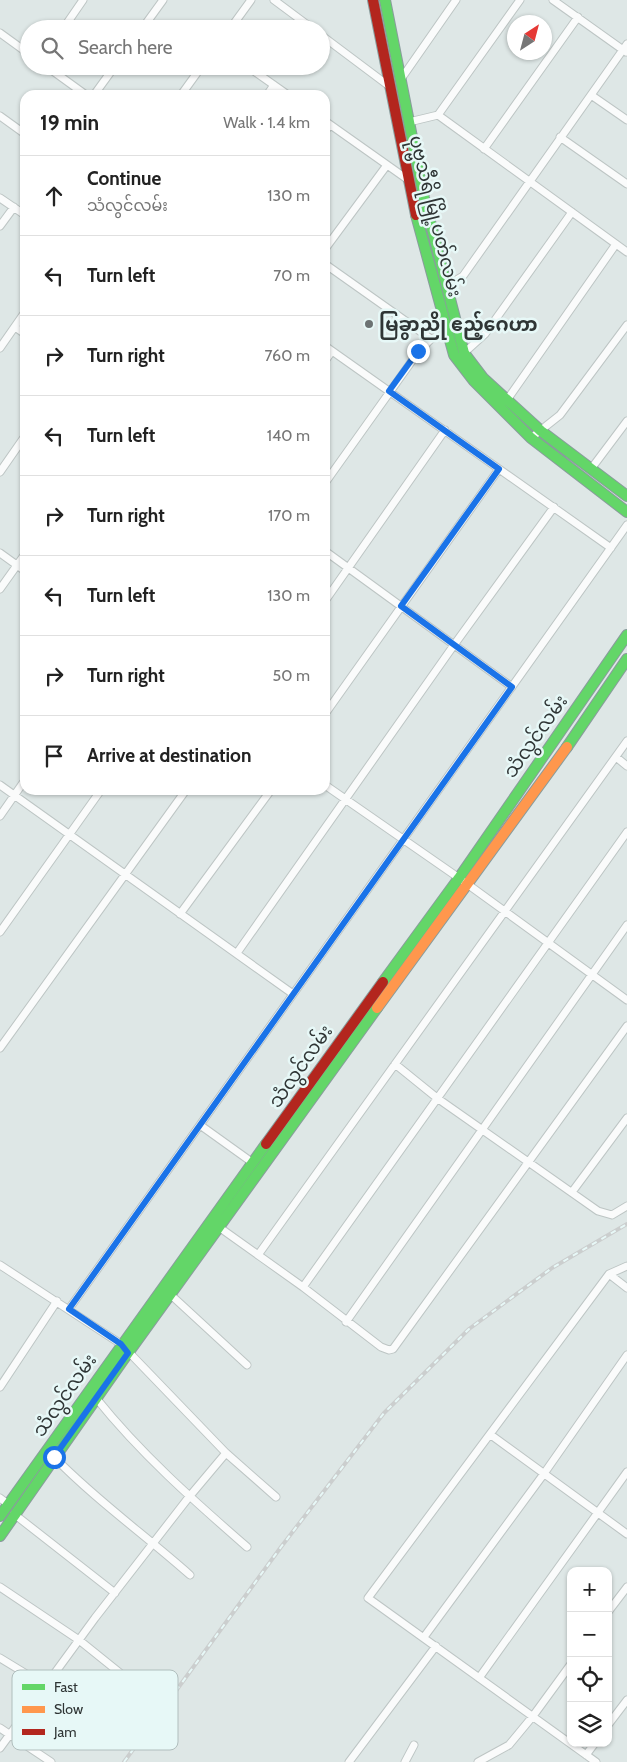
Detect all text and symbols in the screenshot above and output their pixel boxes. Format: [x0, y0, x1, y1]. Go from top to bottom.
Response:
north arrow [507, 15, 552, 60]
search box [20, 20, 330, 75]
icon: search [38, 34, 66, 62]
text: Search here [78, 36, 172, 59]
text: 19 min [40, 110, 99, 135]
text: Walk · 1.4 km [223, 113, 310, 132]
street label: ပုဗ္ဗသီရိ မြို့ပတ်လမ်း [399, 132, 470, 300]
text: Continue [87, 167, 161, 190]
icon: ahead [40, 182, 68, 210]
text: 130 m [267, 186, 310, 205]
text: သံလွင်လမ်း [87, 196, 168, 215]
icon: left [40, 262, 68, 290]
text: Turn left [87, 264, 155, 287]
text: 70 m [273, 266, 310, 285]
place label: မြခွာညို ဧည့်ဂေဟာ [379, 311, 537, 340]
marker: မြခွာညို ဧည့်ဂေဟာ [363, 318, 375, 330]
route end [407, 340, 430, 363]
icon: right [40, 342, 68, 370]
text: Turn right [87, 344, 165, 367]
text: 760 m [264, 346, 310, 365]
icon: left [40, 422, 68, 450]
text: Turn left [87, 424, 155, 447]
text: 140 m [267, 426, 310, 445]
icon: right [40, 502, 68, 530]
text: Turn right [87, 504, 165, 527]
text: 170 m [268, 506, 310, 525]
icon: left [40, 582, 68, 610]
text: Turn left [87, 584, 155, 607]
text: 130 m [267, 586, 310, 605]
icon: right [40, 662, 68, 690]
text: Turn right [87, 664, 165, 687]
text: 50 m [273, 666, 310, 685]
street label: သံလွင်လမ်း [496, 689, 576, 784]
icon: arrive [40, 742, 68, 770]
text: Arrive at destination [87, 744, 251, 767]
street label: သံလွင်လမ်း [261, 1019, 341, 1114]
street label: သံလွင်လမ်း [25, 1348, 105, 1443]
route start [43, 1446, 66, 1469]
map controls [567, 1567, 612, 1747]
button: + [567, 1567, 612, 1612]
button: − [567, 1612, 612, 1657]
button: locate [567, 1657, 612, 1702]
legend [12, 1670, 178, 1750]
text: Fast [54, 1678, 78, 1696]
text: Slow [54, 1700, 83, 1718]
button: layers [567, 1702, 612, 1747]
text: Jam [53, 1723, 76, 1741]

